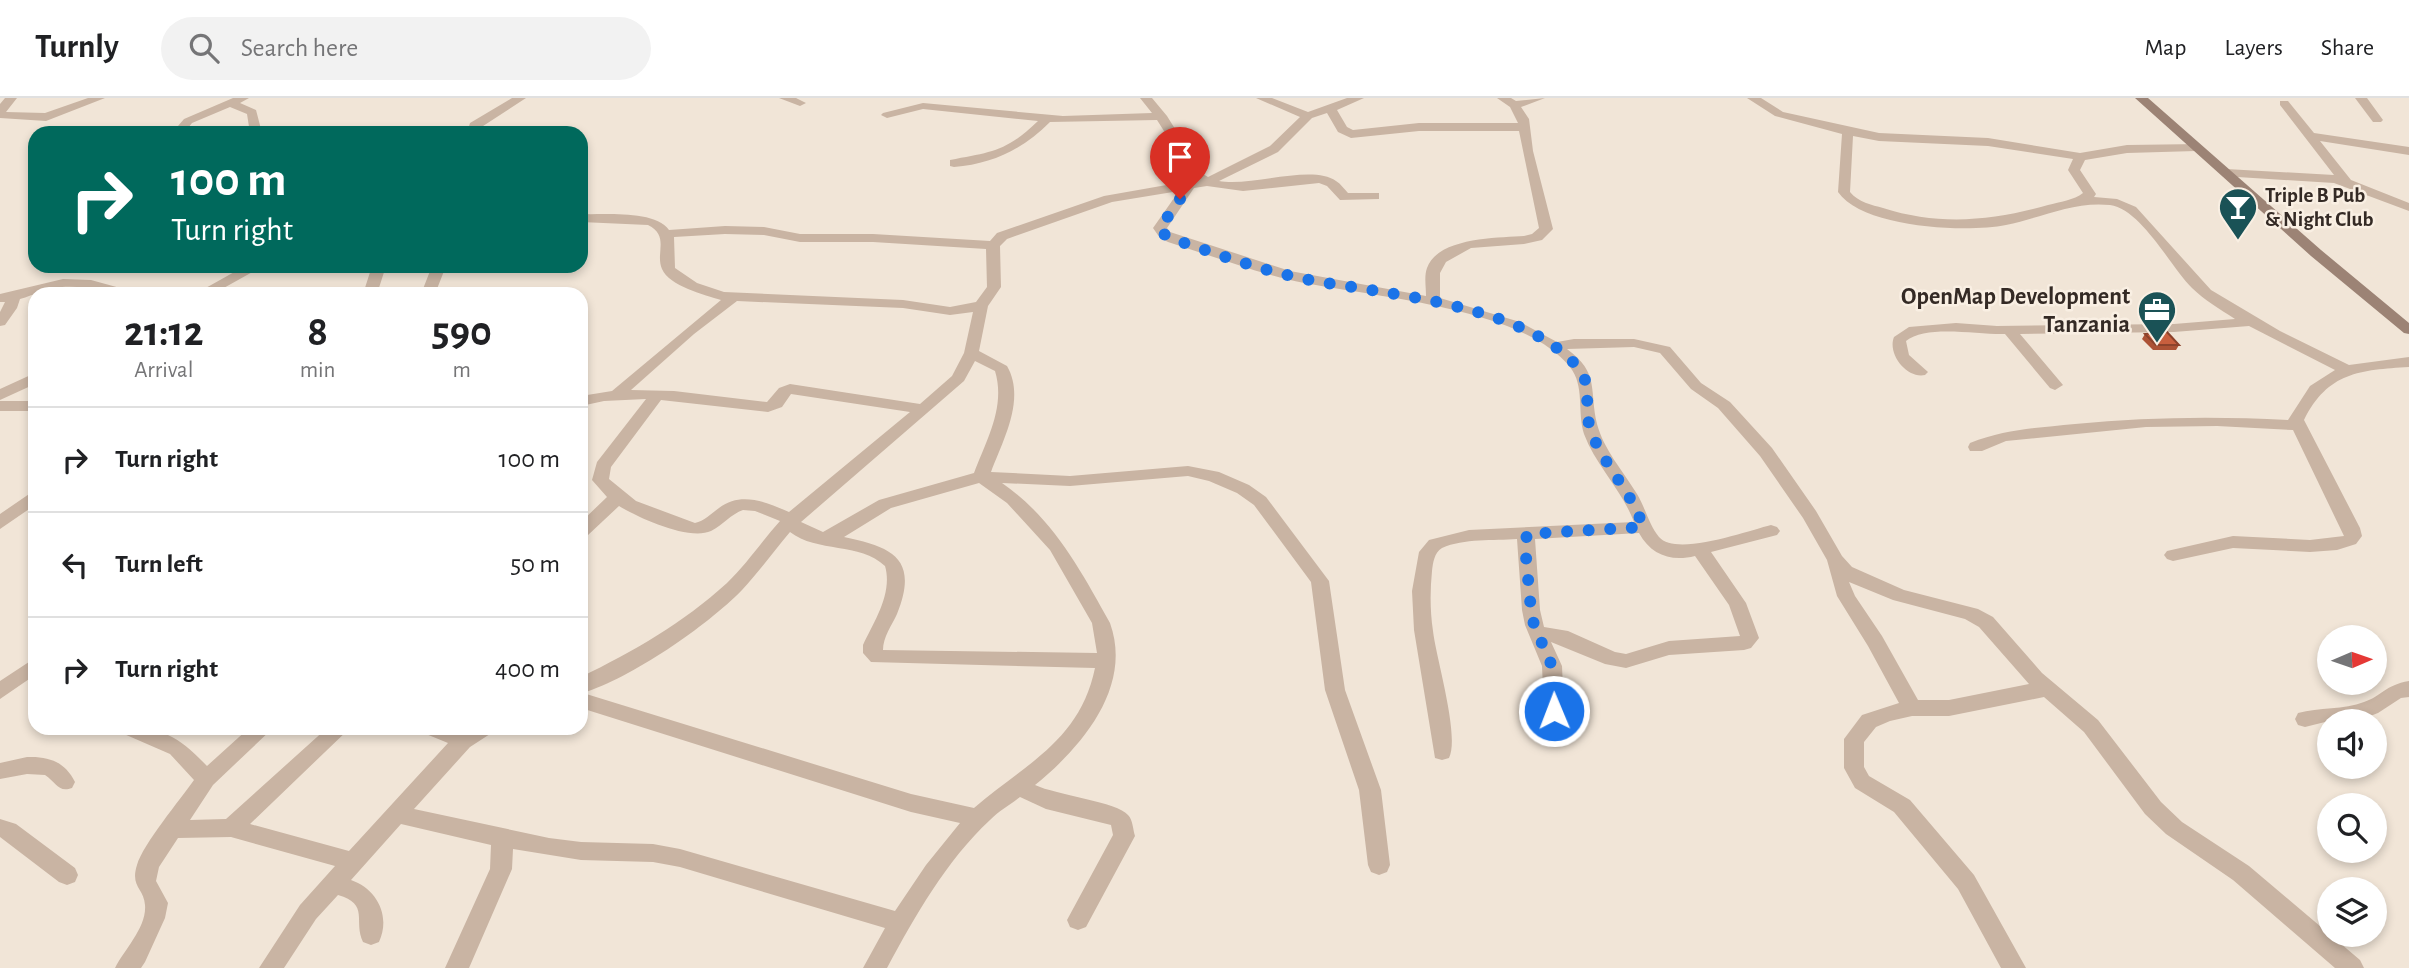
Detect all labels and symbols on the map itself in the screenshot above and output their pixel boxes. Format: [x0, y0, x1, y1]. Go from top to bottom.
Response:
pin [1150, 127, 1210, 199]
place label: Triple B Pub & Night Club [2265, 185, 2374, 230]
bar icon: Triple B Pub & Night Club [2217, 186, 2259, 241]
place label: OpenMap Development Tanzania [1901, 285, 2130, 337]
office icon: OpenMap Development Tanzania [2136, 289, 2178, 344]
north arrow [2317, 625, 2387, 695]
position arrow [1517, 674, 1591, 748]

